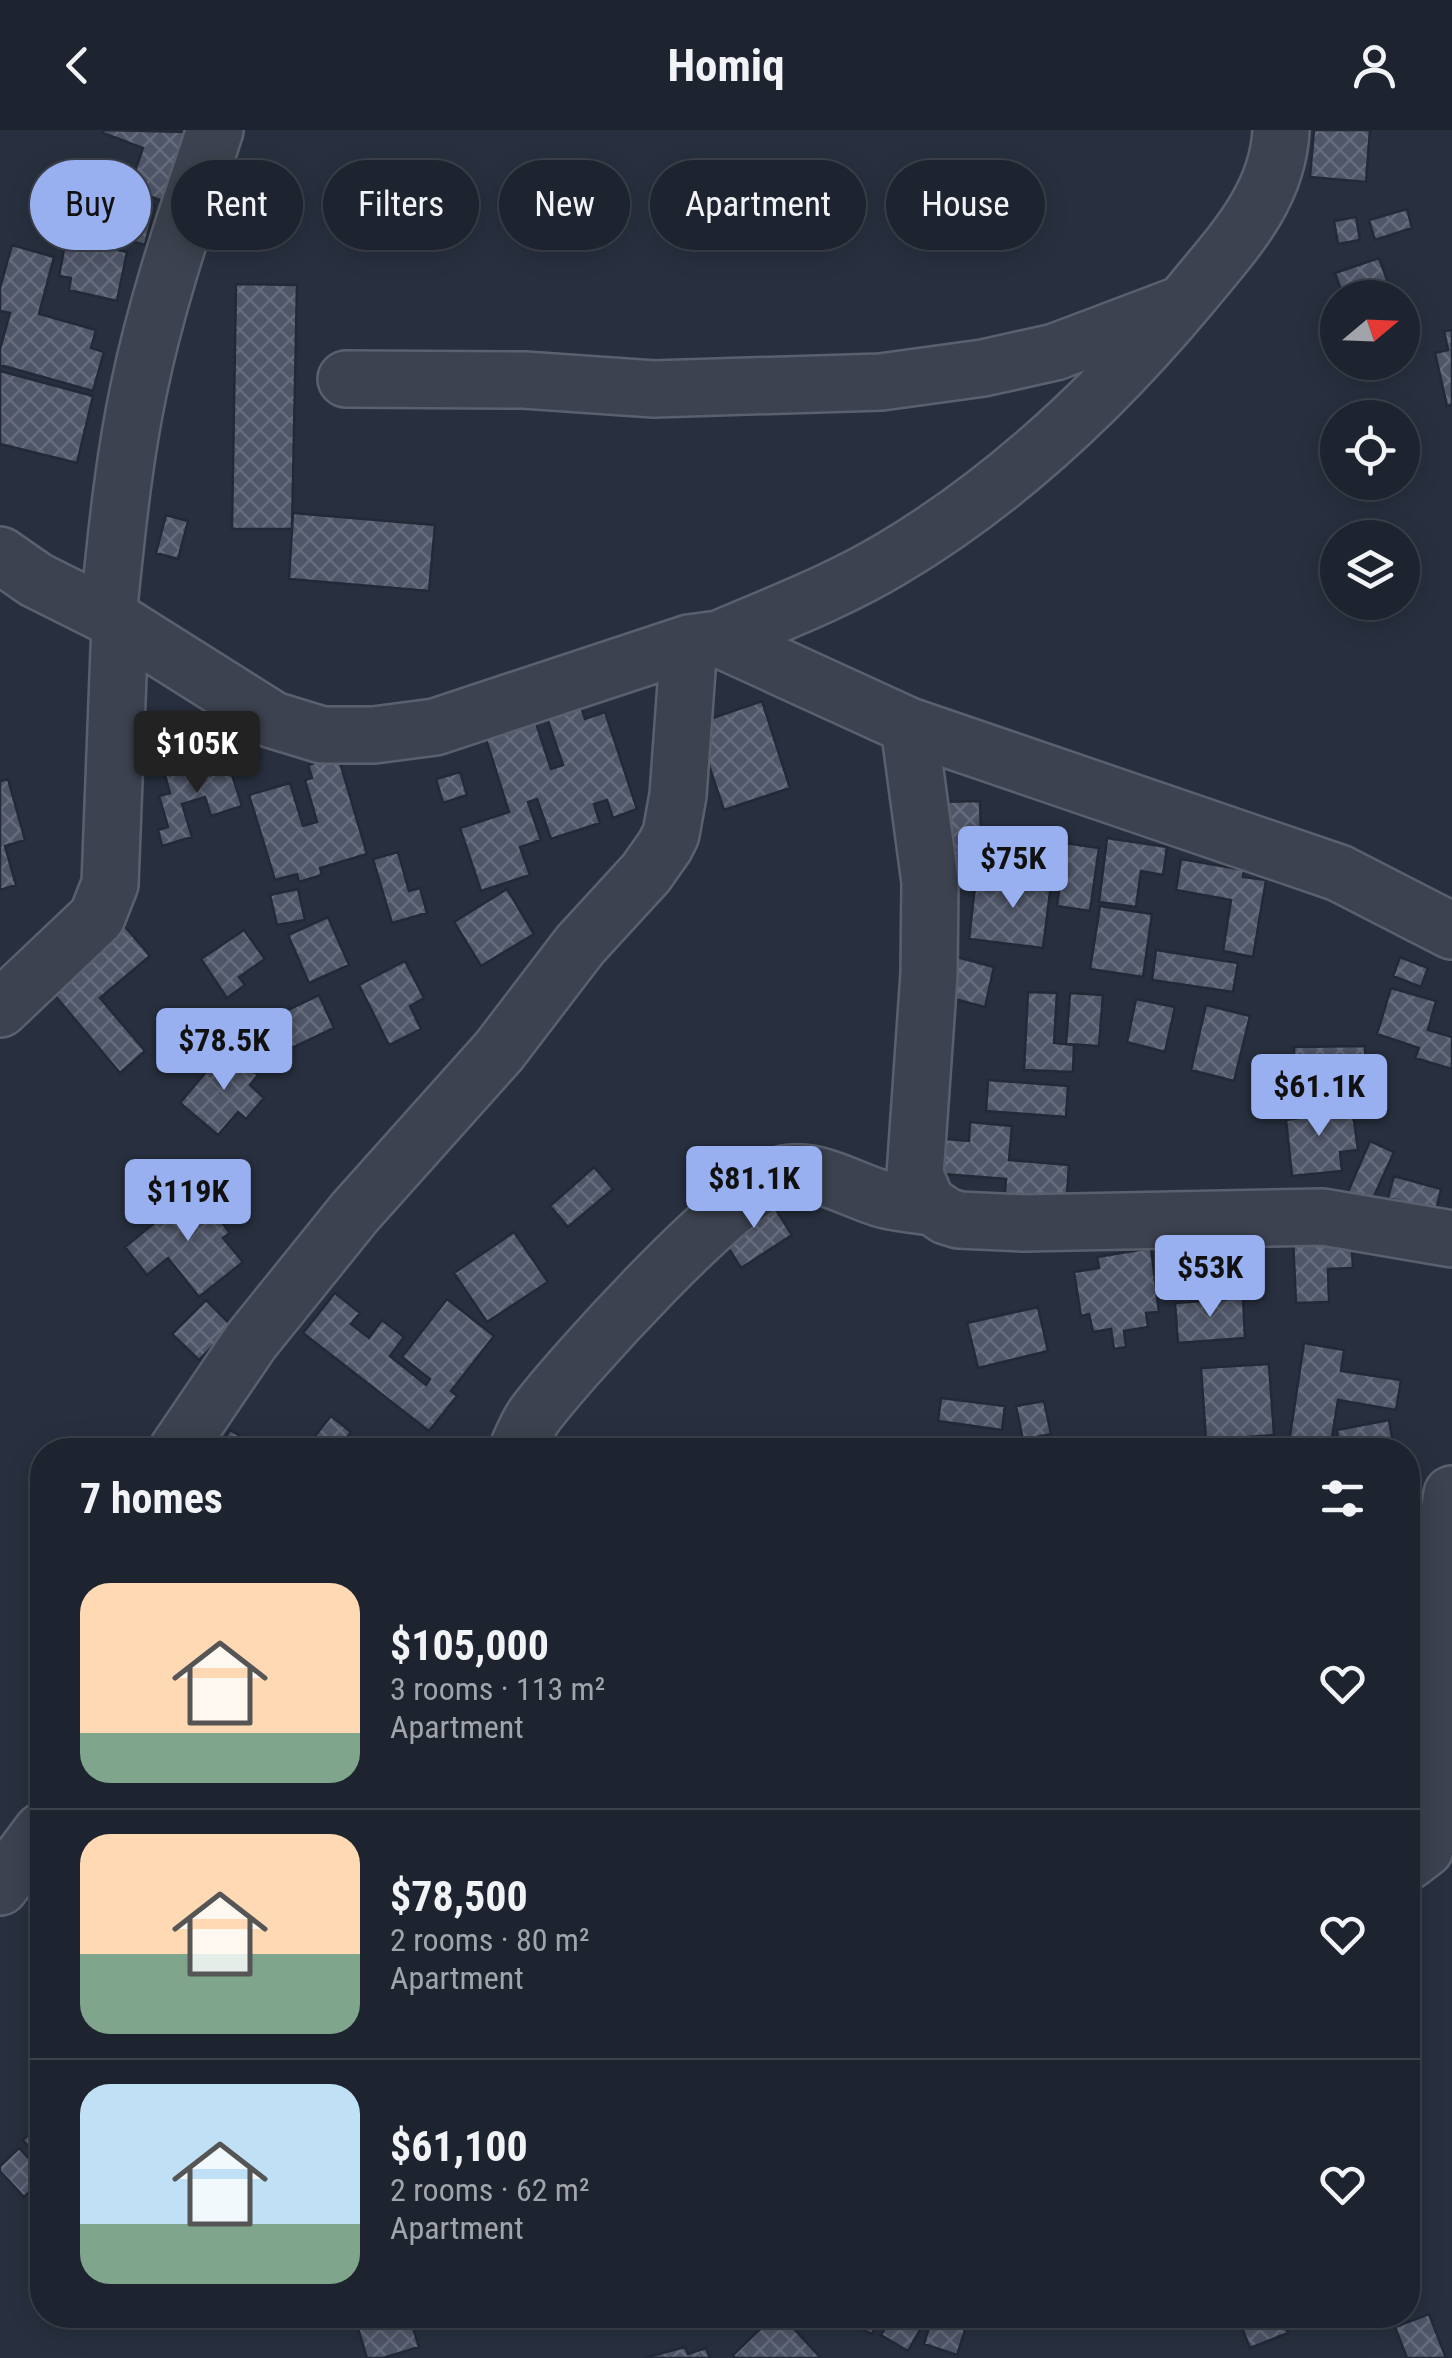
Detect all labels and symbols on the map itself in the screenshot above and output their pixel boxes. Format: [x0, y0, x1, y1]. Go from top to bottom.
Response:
north arrow [1320, 280, 1420, 380]
pin: $105K [127, 711, 267, 796]
pin: $75K [954, 826, 1072, 911]
pin: $78.5K [143, 1008, 305, 1093]
pin: $61.1K [1238, 1054, 1400, 1139]
pin: $81.1K [673, 1146, 835, 1231]
pin: $119K [118, 1159, 258, 1244]
pin: $53K [1151, 1235, 1269, 1320]

